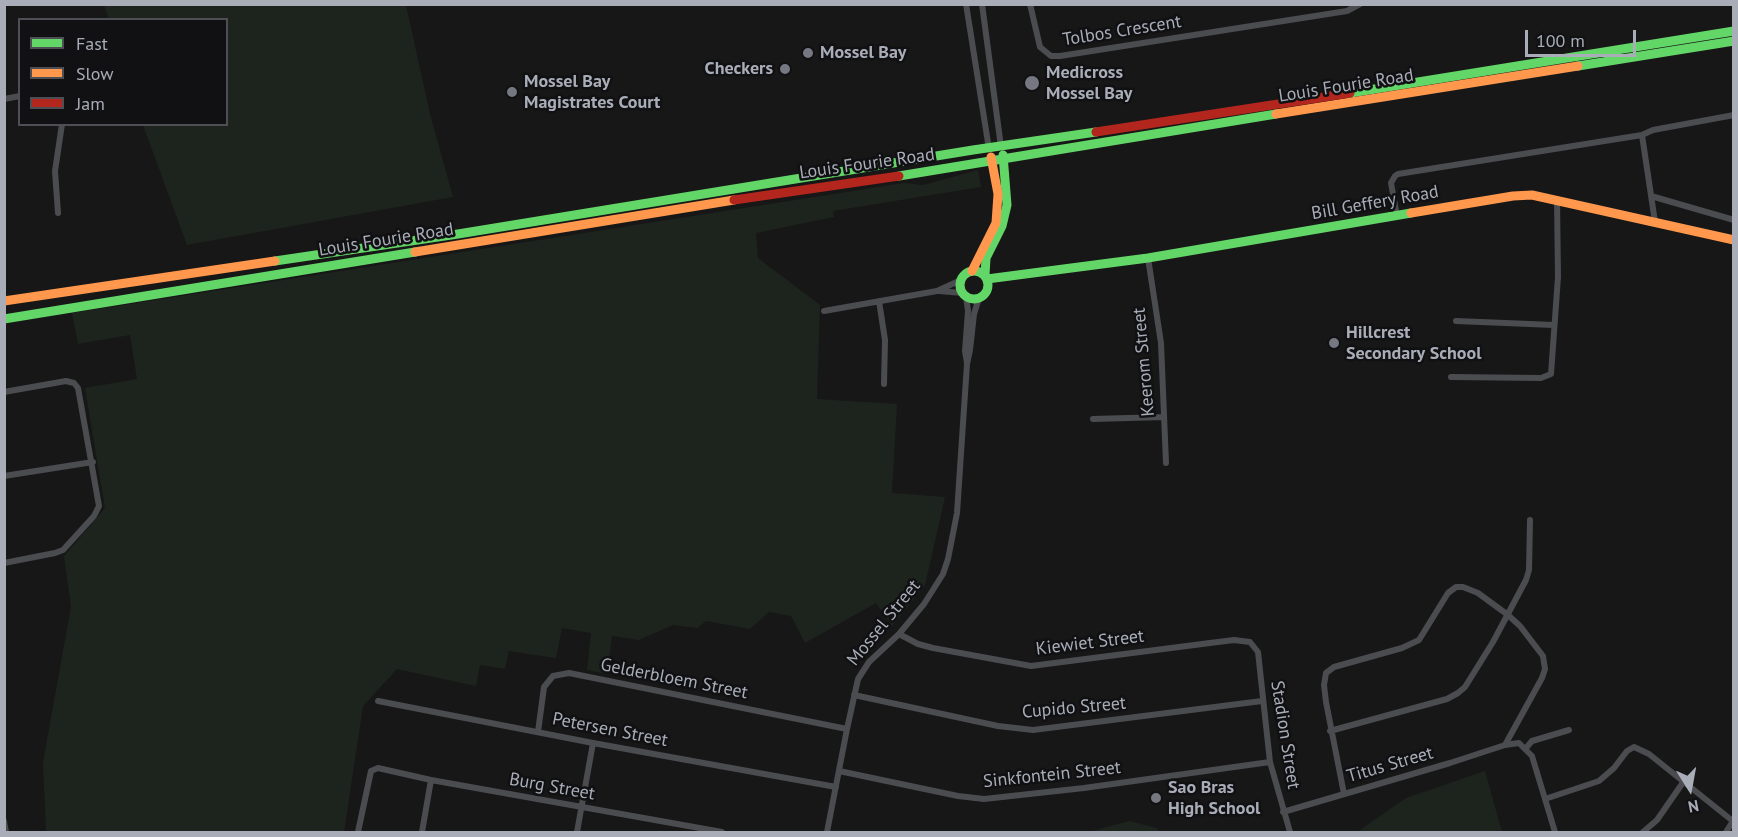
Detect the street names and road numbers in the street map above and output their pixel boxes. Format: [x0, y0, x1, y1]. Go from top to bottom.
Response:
street label: Tolbos Crescent [1061, 11, 1183, 51]
street label: Louis Fourie Road [1277, 65, 1415, 107]
street label: Louis Fourie Road [798, 144, 936, 184]
street label: Bill Geffery Road [1310, 181, 1440, 225]
street label: Louis Fourie Road [317, 219, 455, 261]
street label: Keerom Street [1128, 307, 1160, 417]
street label: Mossel Street [843, 576, 925, 670]
street label: Kiewiet Street [1035, 626, 1145, 660]
street label: Gelderbloem Street [599, 654, 749, 704]
street label: Stadion Street [1266, 679, 1304, 791]
street label: Cupido Street [1021, 693, 1127, 723]
street label: Petersen Street [550, 708, 670, 752]
street label: Titus Street [1344, 742, 1436, 788]
street label: Sinkfontein Street [982, 757, 1122, 793]
street label: Burg Street [507, 769, 597, 805]

